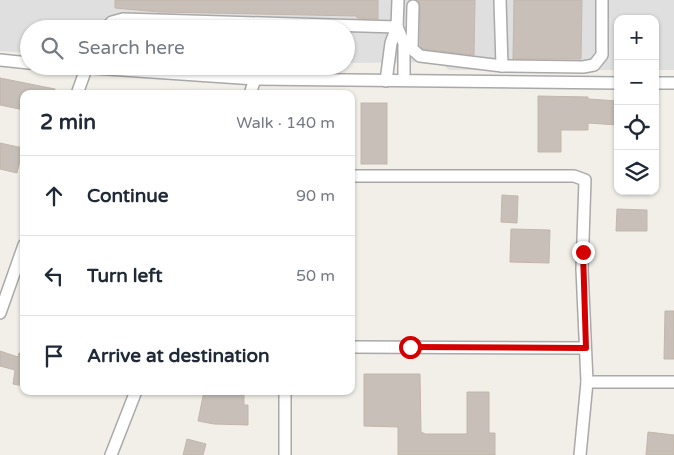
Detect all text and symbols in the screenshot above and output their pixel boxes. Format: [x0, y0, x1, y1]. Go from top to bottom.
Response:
map controls [614, 15, 659, 195]
button: + [614, 15, 659, 60]
search box [20, 20, 355, 75]
icon: search [38, 34, 66, 62]
text: Search here [78, 37, 185, 59]
button: − [614, 60, 659, 105]
button: locate [614, 105, 659, 150]
text: 2 min [40, 110, 96, 135]
text: Walk · 140 m [236, 113, 335, 133]
button: layers [614, 150, 659, 195]
icon: ahead [40, 182, 68, 210]
text: Continue [87, 185, 169, 207]
text: 90 m [296, 186, 335, 206]
route end [572, 241, 595, 264]
icon: left [40, 262, 68, 290]
text: Turn left [87, 265, 163, 287]
text: 50 m [296, 266, 335, 286]
route start [399, 336, 422, 359]
icon: arrive [40, 342, 68, 370]
text: Arrive at destination [87, 345, 270, 367]

